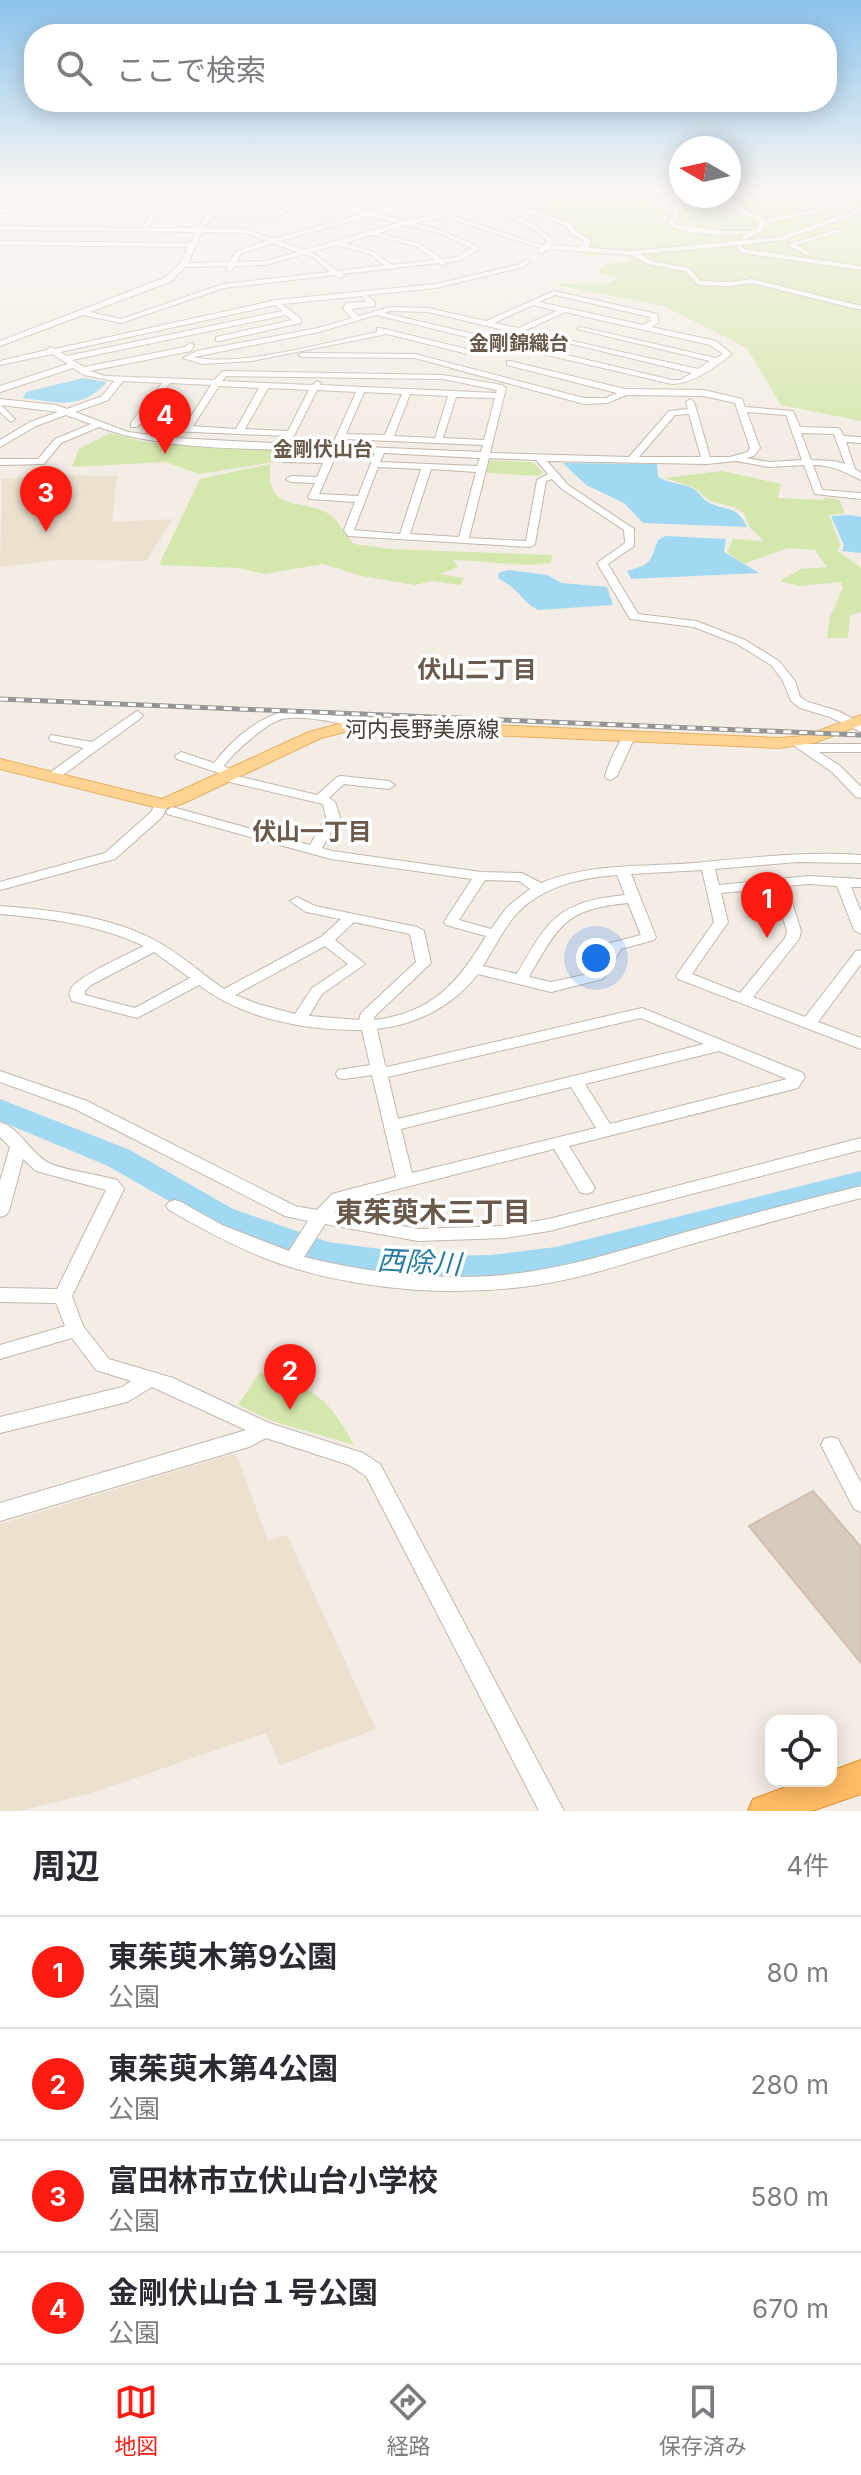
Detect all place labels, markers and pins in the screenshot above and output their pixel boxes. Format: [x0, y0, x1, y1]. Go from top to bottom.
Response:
pin: 4 [139, 388, 191, 454]
pin: 3 [20, 466, 72, 532]
pin: 1 [741, 872, 793, 938]
pin: 2 [264, 1344, 316, 1410]

